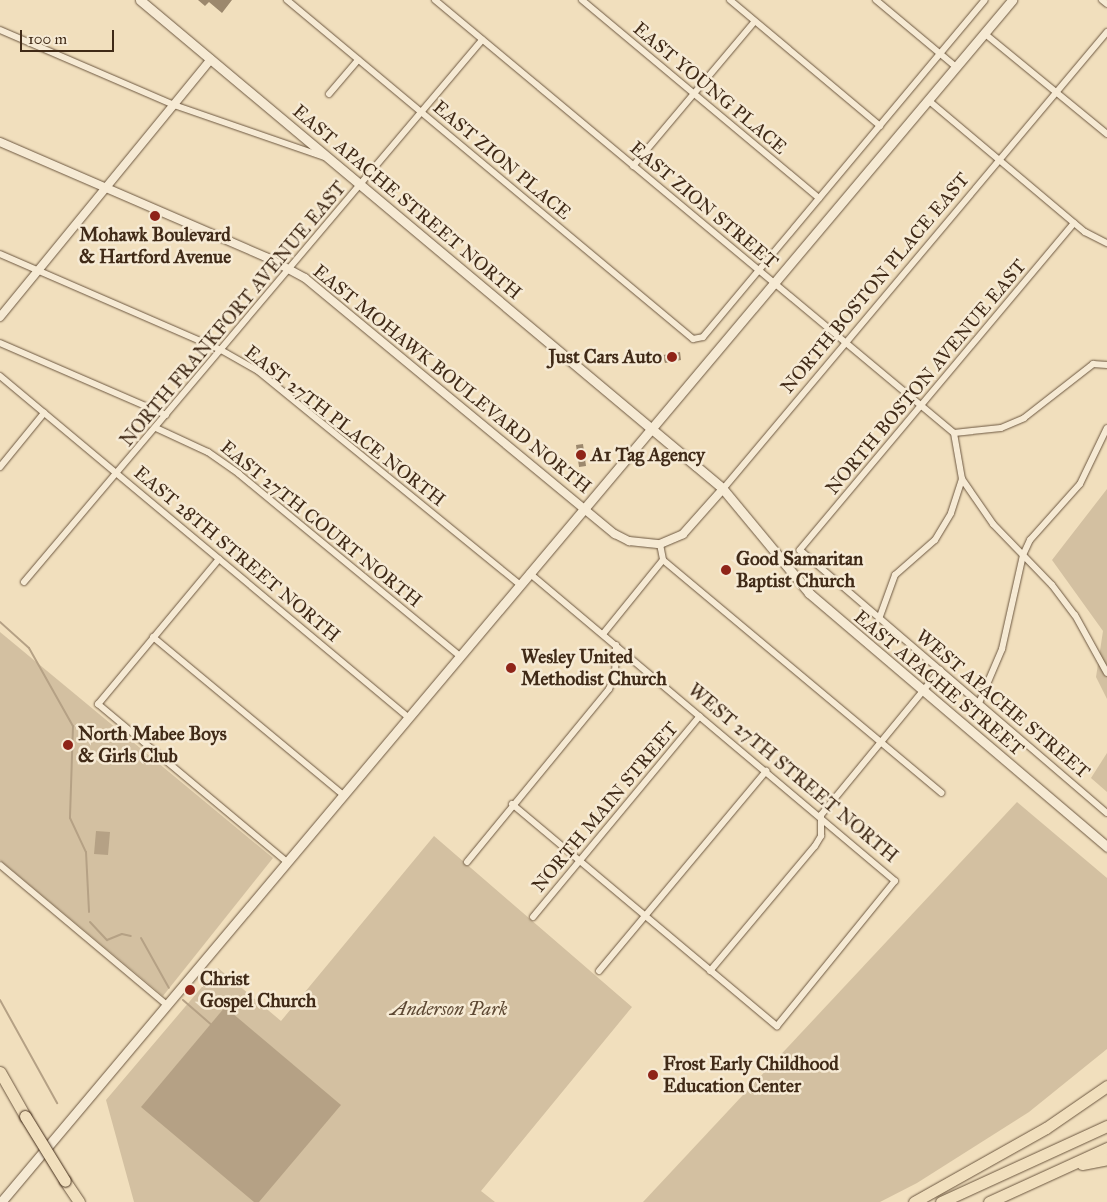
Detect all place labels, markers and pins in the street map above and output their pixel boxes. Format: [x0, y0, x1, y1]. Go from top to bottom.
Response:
marker: Mohawk Boulevard & Hartford Avenue [149, 210, 161, 222]
place label: Mohawk Boulevard & Hartford Avenue [79, 224, 231, 268]
place label: Just Cars Auto [549, 346, 662, 368]
marker: Just Cars Auto [666, 351, 678, 363]
place label: A1 Tag Agency [591, 444, 705, 466]
marker: A1 Tag Agency [575, 449, 587, 461]
place label: Good Samaritan Baptist Church [736, 548, 863, 592]
marker: Good Samaritan Baptist Church [720, 564, 732, 576]
place label: Wesley United Methodist Church [521, 646, 667, 690]
marker: Wesley United Methodist Church [505, 662, 517, 674]
place label: North Mabee Boys & Girls Club [78, 723, 227, 767]
marker: North Mabee Boys & Girls Club [62, 739, 74, 751]
place label: Christ Gospel Church [200, 968, 316, 1012]
marker: Christ Gospel Church [184, 984, 196, 996]
place label: Frost Early Childhood Education Center [663, 1053, 839, 1097]
marker: Frost Early Childhood Education Center [647, 1069, 659, 1081]

